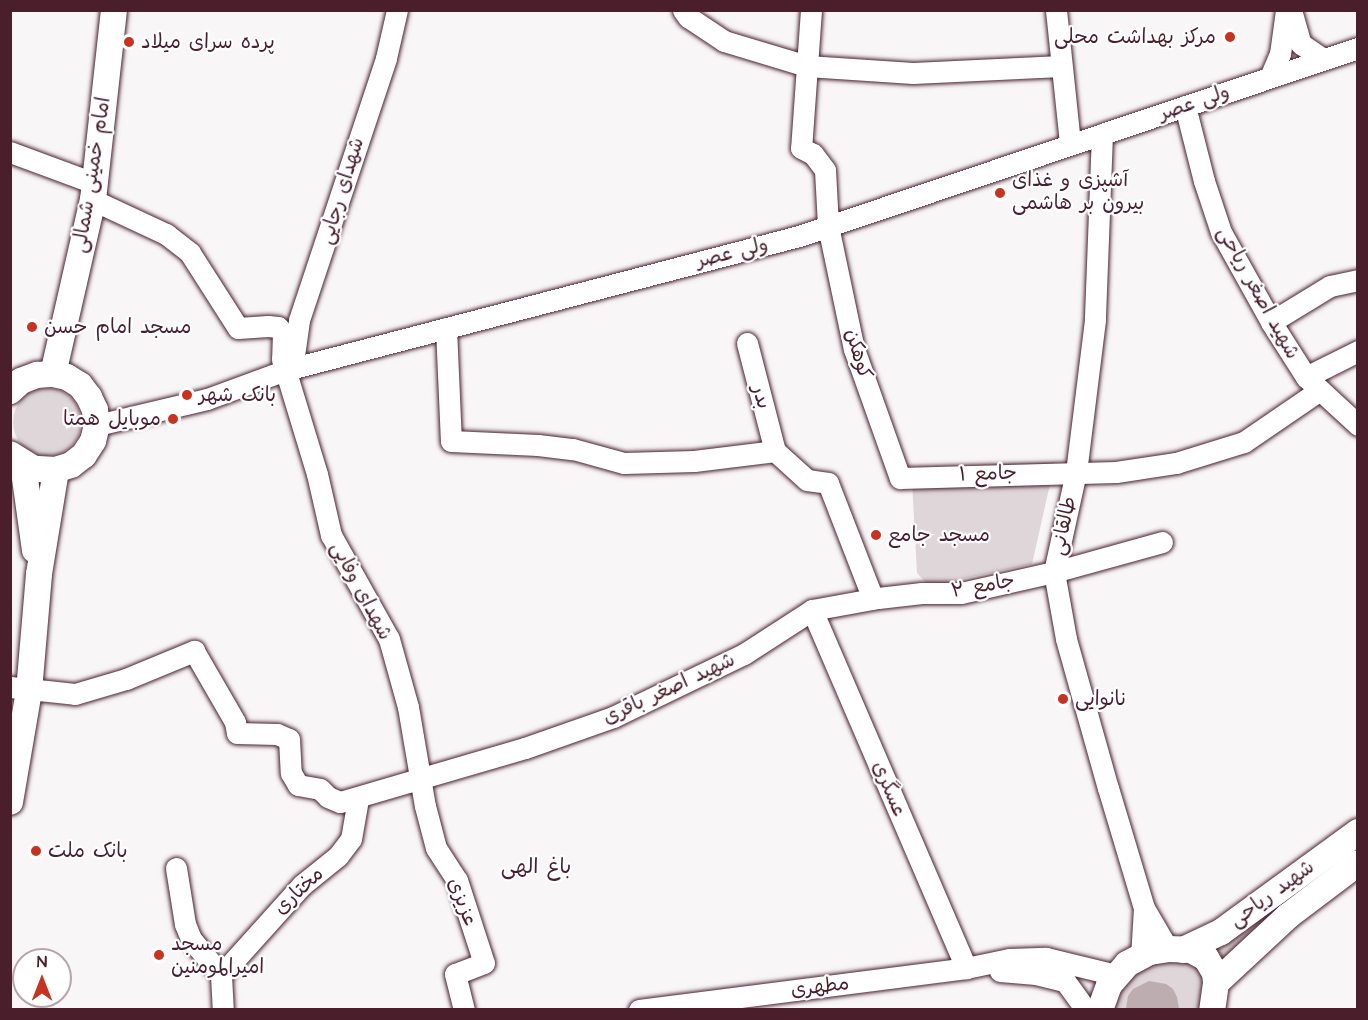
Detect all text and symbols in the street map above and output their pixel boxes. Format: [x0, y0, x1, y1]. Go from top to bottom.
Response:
place label: مرکز بهداشت محلی [1054, 25, 1216, 49]
marker: مرکز بهداشت محلی [1221, 28, 1239, 46]
place label: پرده سرای میلاد [141, 30, 275, 54]
marker: پرده سرای میلاد [122, 35, 136, 49]
street label: ولی عصر [1155, 80, 1233, 126]
street label: امام خمینی شمالی [68, 95, 116, 255]
street label: شهدای رجایی [314, 135, 370, 247]
place label: آشپزی و غذای بیرون بر هاشمی [1012, 169, 1144, 216]
marker: آشپزی و غذای بیرون بر هاشمی [993, 186, 1007, 200]
street label: شهید اصغر ریاحی [1212, 223, 1304, 363]
street label: ولی عصر [693, 232, 771, 274]
place label: مسجد امام حسن [44, 315, 191, 339]
marker: مسجد امام حسن [25, 320, 39, 334]
street label: کوهکن [839, 326, 877, 382]
street label: بدر [746, 382, 776, 412]
place label: بانک شهر [199, 383, 276, 407]
marker: بانک شهر [180, 388, 194, 402]
place label: موبایل همتا [63, 407, 161, 431]
marker: موبایل همتا [166, 412, 180, 426]
street label: جامع ۱ [959, 461, 1017, 487]
street label: طالقانی [1046, 494, 1082, 558]
place label: مسجد جامع [888, 523, 990, 547]
marker: مسجد جامع [869, 528, 883, 542]
street label: شهدای وفایی [325, 538, 397, 644]
street label: جامع ۲ [949, 569, 1017, 603]
street label: شهید اصغر باقری [599, 648, 739, 730]
place label: نانوایی [1075, 687, 1127, 711]
marker: نانوایی [1056, 692, 1070, 706]
street label: عسگری [867, 758, 911, 820]
place label: بانک ملت [48, 839, 128, 863]
marker: بانک ملت [29, 844, 43, 858]
district label: باغ الهی [501, 854, 571, 880]
street label: شهید ریاحی [1225, 855, 1319, 933]
street label: مختاری [269, 862, 329, 920]
street label: عزیزی [442, 875, 482, 929]
place label: مسجد امیرالمومنین [171, 932, 264, 979]
north arrow [12, 948, 72, 1008]
marker: مسجد امیرالمومنین [152, 948, 166, 962]
text: N [37, 951, 47, 973]
street label: مطهری [789, 972, 851, 1002]

